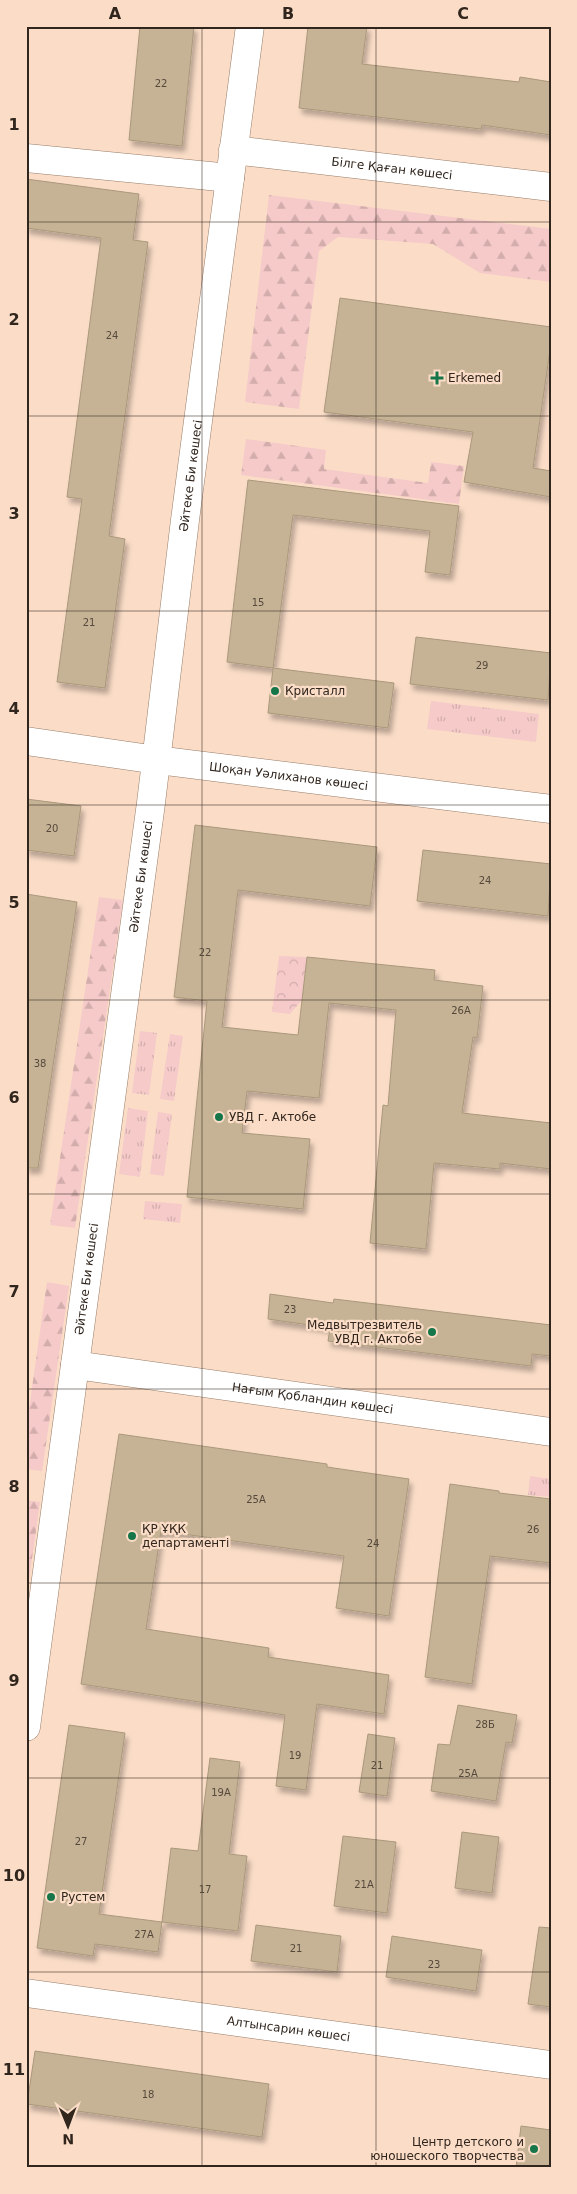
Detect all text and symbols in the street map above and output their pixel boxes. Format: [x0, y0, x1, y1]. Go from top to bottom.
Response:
text: A [109, 4, 122, 23]
text: B [282, 4, 294, 23]
text: C [457, 4, 469, 23]
house number: 22 [155, 78, 167, 89]
text: 1 [8, 115, 20, 134]
street label: Білге Қаған көшесі [331, 155, 453, 182]
text: 2 [8, 310, 20, 329]
house number: 24 [106, 330, 118, 341]
marker: Erkemed [430, 371, 444, 385]
place label: Erkemed [448, 371, 501, 385]
street label: Әйтеке Би көшесі [177, 419, 205, 533]
text: 3 [8, 504, 20, 523]
house number: 15 [252, 597, 264, 608]
house number: 21 [83, 617, 95, 628]
house number: 29 [476, 660, 488, 671]
place label: Кристалл [285, 684, 345, 698]
marker: Кристалл [269, 685, 281, 697]
text: 4 [8, 699, 20, 718]
street label: Шоқан Уәлиханов көшесі [208, 760, 369, 793]
street label: Әйтеке Би көшесі [127, 820, 156, 934]
house number: 20 [46, 823, 58, 834]
house number: 24 [479, 875, 491, 886]
text: 5 [8, 893, 20, 912]
house number: 22 [199, 947, 211, 958]
house number: 26А [451, 1005, 471, 1016]
house number: 38 [34, 1058, 46, 1069]
text: 6 [8, 1088, 20, 1107]
place label: УВД г. Актобе [229, 1110, 316, 1124]
marker: УВД г. Актобе [213, 1111, 225, 1123]
street label: Әйтеке Би көшесі [72, 1222, 101, 1336]
text: 7 [8, 1282, 20, 1301]
house number: 23 [284, 1304, 296, 1315]
place label: Медвытрезвитель УВД г. Актобе [307, 1318, 422, 1346]
marker: Медвытрезвитель УВД г. Актобе [426, 1326, 438, 1338]
street label: Нағым Қобландин көшесі [231, 1380, 394, 1417]
text: 8 [8, 1477, 20, 1496]
house number: 25А [246, 1494, 266, 1505]
place label: ҚР ҰҚК департаменті [142, 1522, 229, 1550]
house number: 26 [527, 1524, 539, 1535]
marker: ҚР ҰҚК департаменті [126, 1530, 138, 1542]
house number: 24 [367, 1538, 379, 1549]
text: 9 [8, 1671, 20, 1690]
house number: 28Б [475, 1719, 495, 1730]
house number: 19 [289, 1750, 301, 1761]
house number: 21 [371, 1760, 383, 1771]
house number: 25А [458, 1768, 478, 1779]
house number: 19А [211, 1787, 231, 1798]
house number: 27 [75, 1836, 87, 1847]
text: 10 [3, 1866, 25, 1885]
house number: 21А [354, 1879, 374, 1890]
house number: 17 [199, 1884, 211, 1895]
place label: Рустем [61, 1890, 105, 1904]
marker: Рустем [45, 1891, 57, 1903]
house number: 27А [134, 1929, 154, 1940]
house number: 21 [290, 1943, 302, 1954]
house number: 23 [428, 1959, 440, 1970]
street label: Алтынсарин көшесі [226, 2014, 351, 2044]
text: 11 [3, 2060, 25, 2079]
house number: 18 [142, 2089, 154, 2100]
north arrow [42, 2102, 92, 2152]
text: N [62, 2131, 74, 2147]
place label: Центр детского и юношеского творчества [370, 2135, 524, 2163]
marker: Центр детского и юношеского творчества [528, 2143, 540, 2155]

